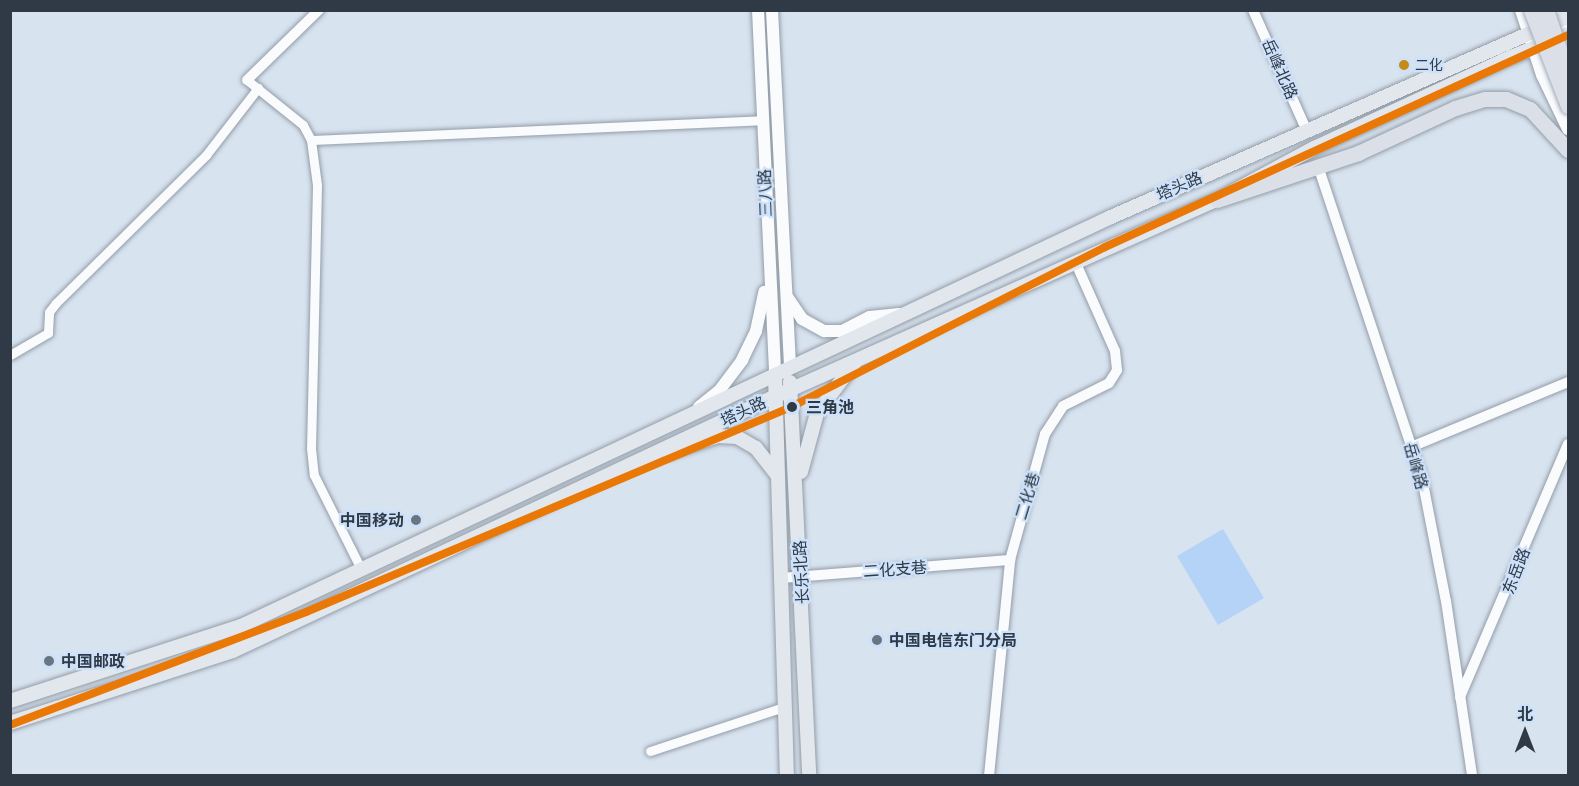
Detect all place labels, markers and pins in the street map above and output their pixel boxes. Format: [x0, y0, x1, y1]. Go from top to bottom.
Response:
place label: 二化 [1415, 57, 1443, 73]
marker: 二化 [1398, 59, 1410, 71]
place label: 三角池 [806, 397, 854, 417]
marker: 三角池 [783, 398, 801, 416]
place label: 中国移动 [340, 510, 404, 530]
marker: 中国移动 [409, 513, 423, 527]
place label: 中国电信东门分局 [889, 630, 1017, 650]
marker: 中国电信东门分局 [870, 633, 884, 647]
place label: 中国邮政 [61, 651, 125, 671]
marker: 中国邮政 [42, 654, 56, 668]

